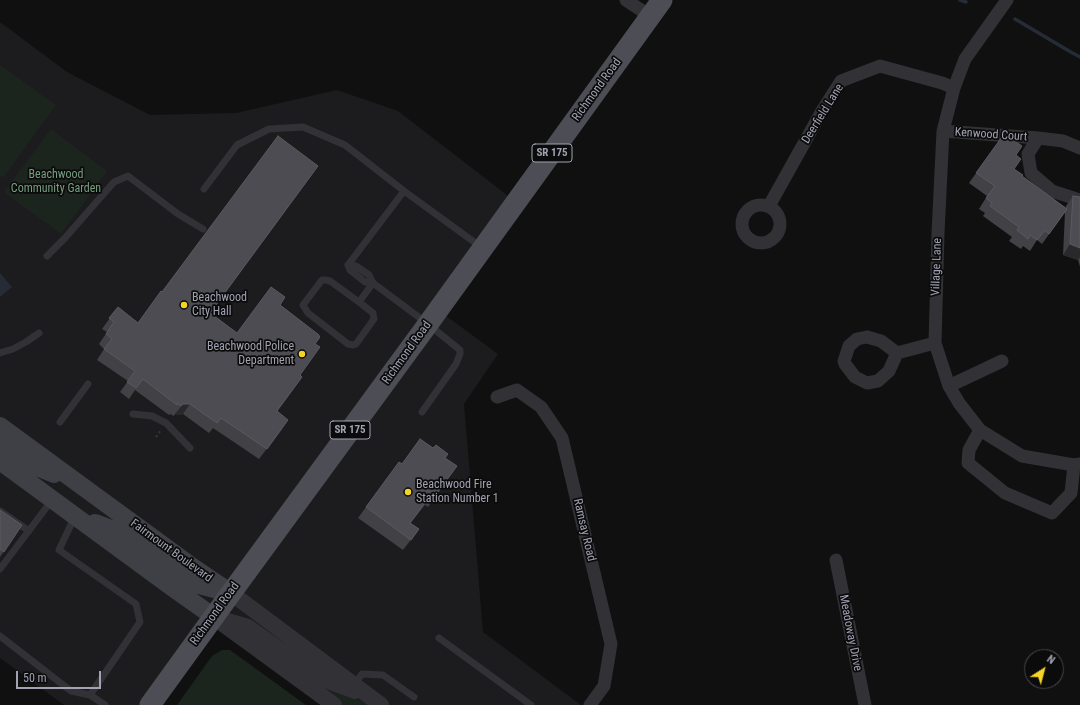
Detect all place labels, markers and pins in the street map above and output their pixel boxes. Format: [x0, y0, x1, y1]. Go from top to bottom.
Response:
place label: Beachwood City Hall [192, 291, 247, 319]
marker: Beachwood City Hall [179, 300, 189, 310]
place label: Beachwood Police Department [207, 340, 294, 368]
marker: Beachwood Police Department [297, 349, 307, 359]
place label: Beachwood Fire Station Number 1 [416, 478, 499, 506]
marker: Beachwood Fire Station Number 1 [403, 487, 413, 497]

